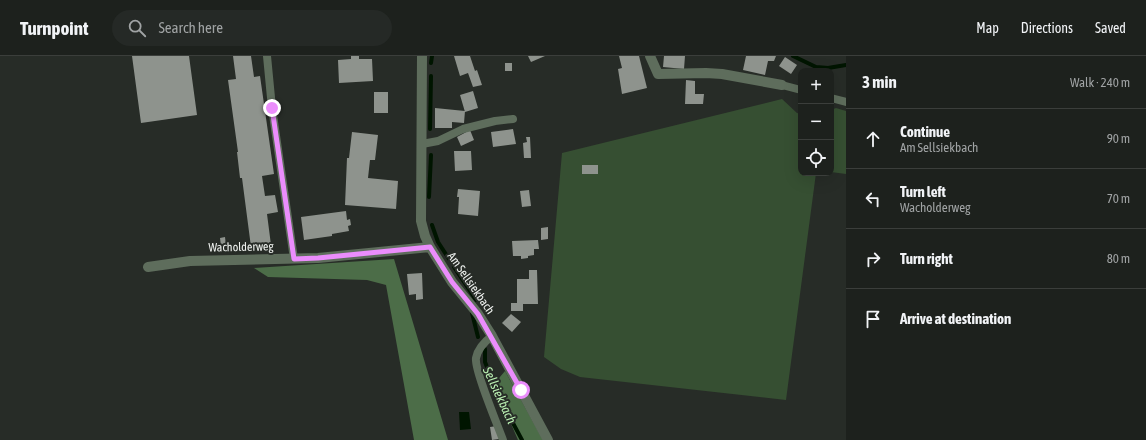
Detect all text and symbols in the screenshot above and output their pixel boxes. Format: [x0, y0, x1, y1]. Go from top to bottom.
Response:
search box [112, 10, 392, 46]
text: Turnpoint [20, 17, 88, 39]
icon: search [126, 17, 148, 39]
text: Search here [158, 19, 223, 36]
text: Map [976, 20, 999, 36]
text: Directions [1021, 20, 1073, 36]
text: Saved [1095, 20, 1126, 36]
map controls [798, 68, 834, 176]
button: + [798, 68, 834, 104]
text: 3 min [862, 72, 897, 92]
text: Walk · 240 m [1070, 75, 1130, 90]
route end [263, 99, 281, 117]
button: − [798, 104, 834, 140]
text: Continue [900, 123, 950, 140]
icon: ahead [862, 128, 884, 150]
text: 90 m [1107, 131, 1130, 146]
button: locate [798, 140, 834, 176]
text: Am Sellsiekbach [900, 140, 978, 155]
text: Turn left [900, 183, 946, 200]
icon: left [862, 188, 884, 210]
text: 70 m [1107, 191, 1130, 206]
text: Wacholderweg [900, 200, 971, 215]
street label: Wacholderweg [208, 239, 275, 255]
icon: right [862, 248, 884, 270]
street label: Am Sellsiekbach [445, 249, 497, 317]
text: Turn right [900, 250, 953, 267]
text: 80 m [1107, 251, 1130, 266]
icon: arrive [862, 308, 884, 330]
text: Arrive at destination [900, 310, 1011, 327]
water label: Sellsiekbach [479, 364, 519, 427]
route start [512, 381, 530, 399]

